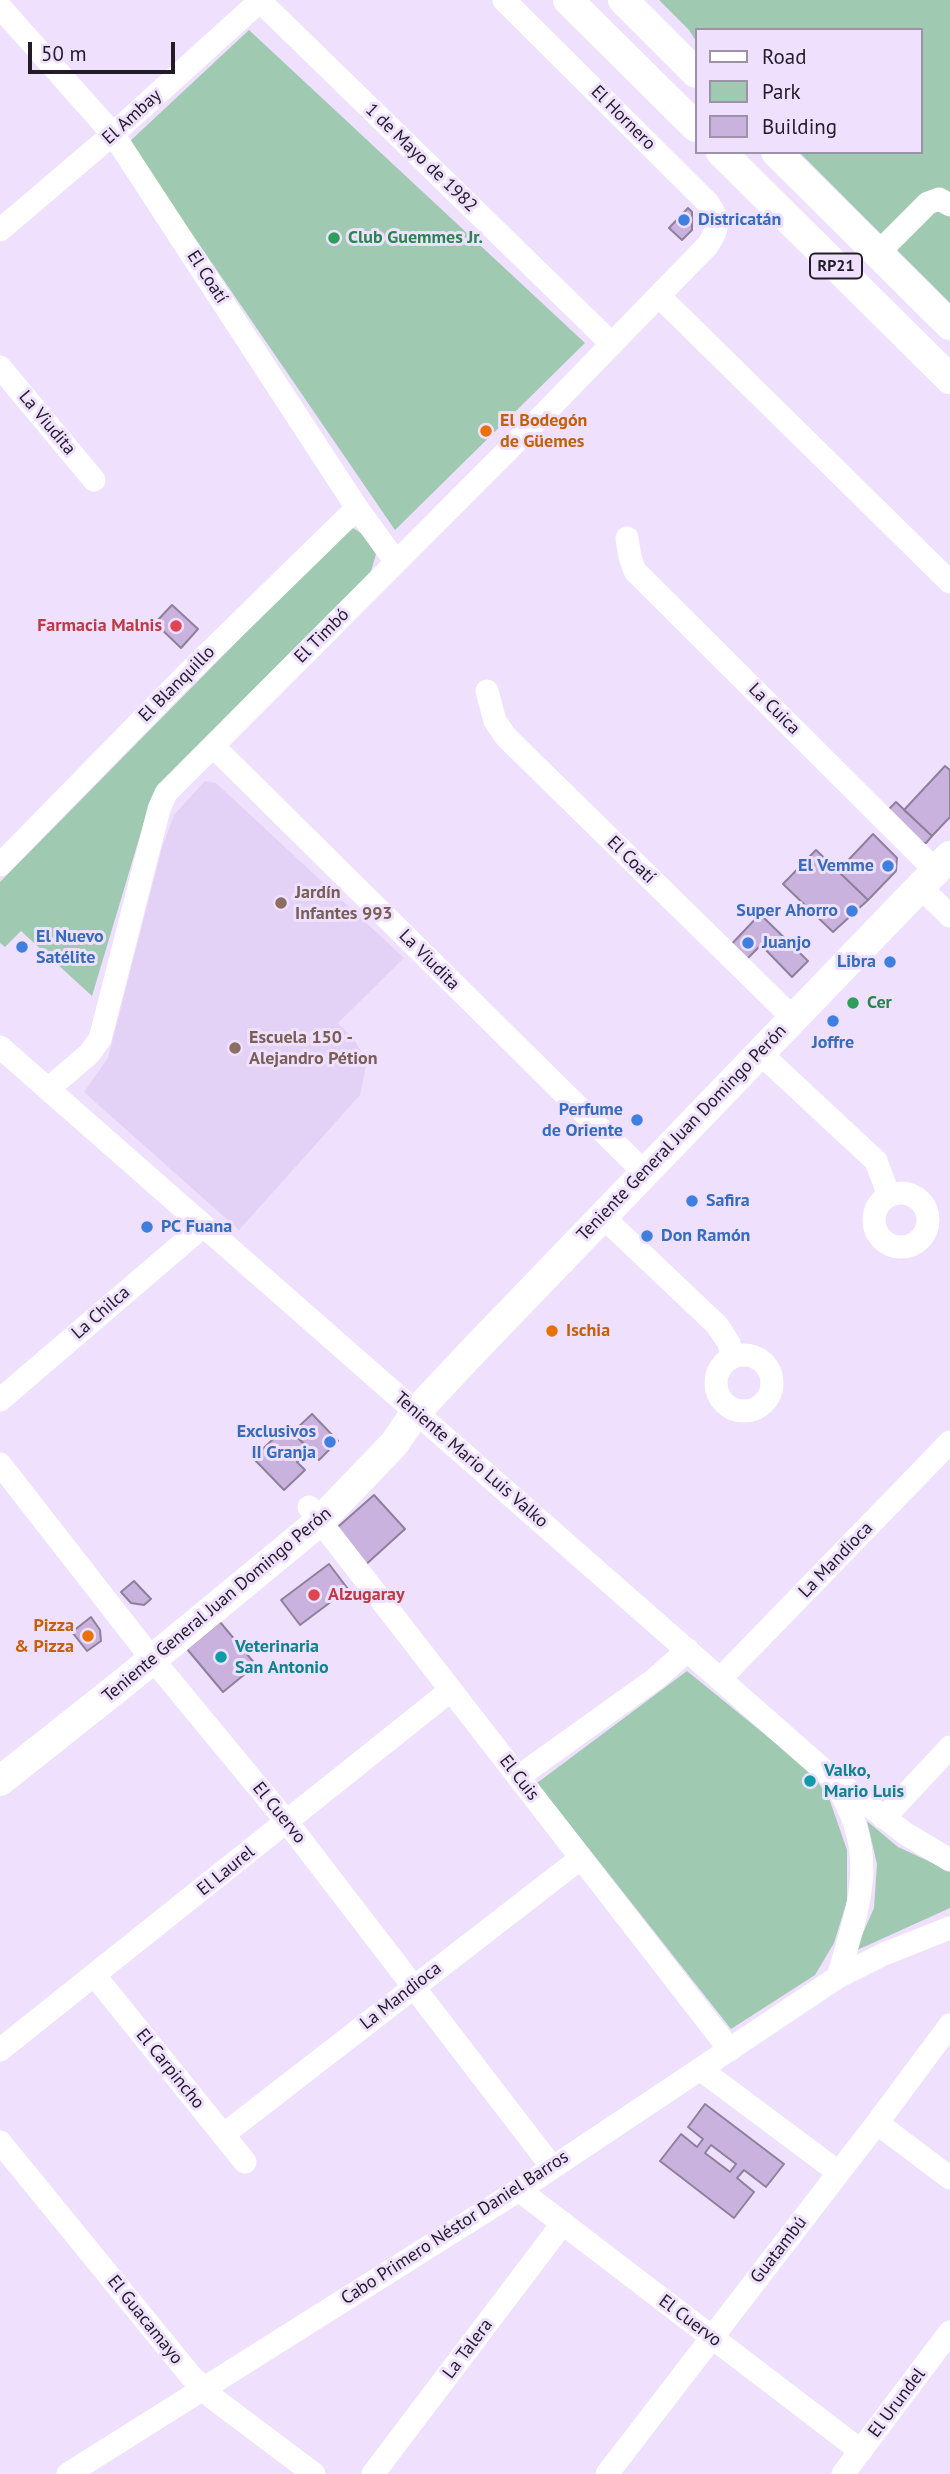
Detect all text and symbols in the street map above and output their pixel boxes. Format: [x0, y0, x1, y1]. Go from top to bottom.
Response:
scale bar [32, 28, 178, 72]
legend [694, 28, 922, 154]
text: 50 m [41, 40, 87, 67]
text: Road [762, 43, 806, 70]
text: Park [762, 78, 801, 105]
street label: El Hornero [586, 81, 660, 155]
street label: El Ambay [98, 85, 166, 149]
street label: 1 de Mayo de 1982 [361, 99, 481, 217]
text: Building [762, 113, 837, 140]
place label: Districatán [698, 209, 781, 231]
marker: Districatán [676, 212, 692, 228]
place label: Club Guemmes Jr. [348, 227, 483, 249]
marker: Club Guemmes Jr. [326, 230, 342, 246]
street label: El Coatí [182, 246, 232, 308]
road number: RP21 [810, 254, 862, 278]
street label: La Viudita [14, 387, 80, 459]
place label: El Bodegón de Güemes [500, 410, 587, 452]
marker: El Bodegón de Güemes [478, 423, 494, 439]
street label: El Timbó [290, 604, 354, 668]
place label: Farmacia Malnis [37, 615, 162, 637]
marker: Farmacia Malnis [168, 618, 184, 634]
street label: El Blanquillo [135, 642, 219, 726]
street label: La Cuica [744, 679, 804, 739]
street label: El Coatí [602, 832, 660, 888]
place label: El Vemme [798, 855, 874, 877]
marker: El Vemme [880, 858, 896, 874]
place label: Jardín Infantes 993 [295, 882, 393, 924]
marker: Jardín Infantes 993 [273, 895, 289, 911]
place label: Super Ahorro [736, 900, 838, 922]
marker: Super Ahorro [844, 903, 860, 919]
street label: La Viudita [394, 925, 464, 995]
place label: El Nuevo Satélite [36, 926, 104, 968]
place label: Juanjo [762, 932, 811, 954]
marker: Juanjo [740, 935, 756, 951]
marker: El Nuevo Satélite [14, 939, 30, 955]
place label: Libra [837, 951, 876, 973]
marker: Libra [882, 954, 898, 970]
place label: Cer [867, 992, 892, 1014]
marker: Cer [845, 995, 861, 1011]
marker: Joffre [825, 1013, 841, 1029]
street label: Teniente General Juan Domingo Perón [573, 1020, 791, 1246]
place label: Escuela 150 - Alejandro Pétion [249, 1027, 378, 1070]
place label: Joffre [812, 1032, 854, 1054]
marker: Escuela 150 - Alejandro Pétion [227, 1040, 243, 1056]
place label: Perfume de Oriente [542, 1099, 623, 1142]
marker: Perfume de Oriente [629, 1112, 645, 1128]
place label: Safira [706, 1190, 750, 1212]
marker: Safira [684, 1193, 700, 1209]
place label: PC Fuana [161, 1216, 232, 1238]
marker: PC Fuana [139, 1219, 155, 1235]
place label: Don Ramón [661, 1225, 750, 1247]
marker: Don Ramón [639, 1228, 655, 1244]
street label: La Chilca [68, 1282, 134, 1344]
place label: Ischia [566, 1320, 610, 1342]
marker: Ischia [544, 1323, 560, 1339]
street label: Teniente Mario Luis Valko [390, 1387, 552, 1533]
place label: Exclusivos II Granja [237, 1421, 316, 1464]
marker: Exclusivos II Granja [322, 1434, 338, 1450]
street label: Teniente General Juan Domingo Perón [98, 1503, 336, 1707]
street label: La Mandioca [795, 1518, 877, 1602]
place label: Alzugaray [328, 1584, 405, 1606]
marker: Alzugaray [306, 1587, 322, 1603]
place label: Pizza & Pizza [14, 1615, 74, 1658]
marker: Pizza & Pizza [80, 1628, 96, 1644]
place label: Veterinaria San Antonio [235, 1636, 329, 1678]
marker: Veterinaria San Antonio [213, 1649, 229, 1665]
street label: El Cuis [495, 1751, 543, 1805]
place label: Valko, Mario Luis [824, 1760, 904, 1802]
marker: Valko, Mario Luis [802, 1773, 818, 1789]
street label: El Cuervo [248, 1778, 310, 1848]
street label: El Laurel [193, 1841, 259, 1901]
street label: La Mandioca [356, 1958, 446, 2034]
street label: El Carpincho [131, 2025, 209, 2113]
street label: Cabo Primero Néstor Daniel Barros [337, 2146, 573, 2310]
street label: Guatambú [746, 2212, 812, 2288]
street label: El Guacamayo [103, 2271, 187, 2369]
street label: El Cuervo [654, 2290, 726, 2352]
street label: La Talera [439, 2315, 497, 2383]
street label: El Urundel [864, 2364, 930, 2442]

